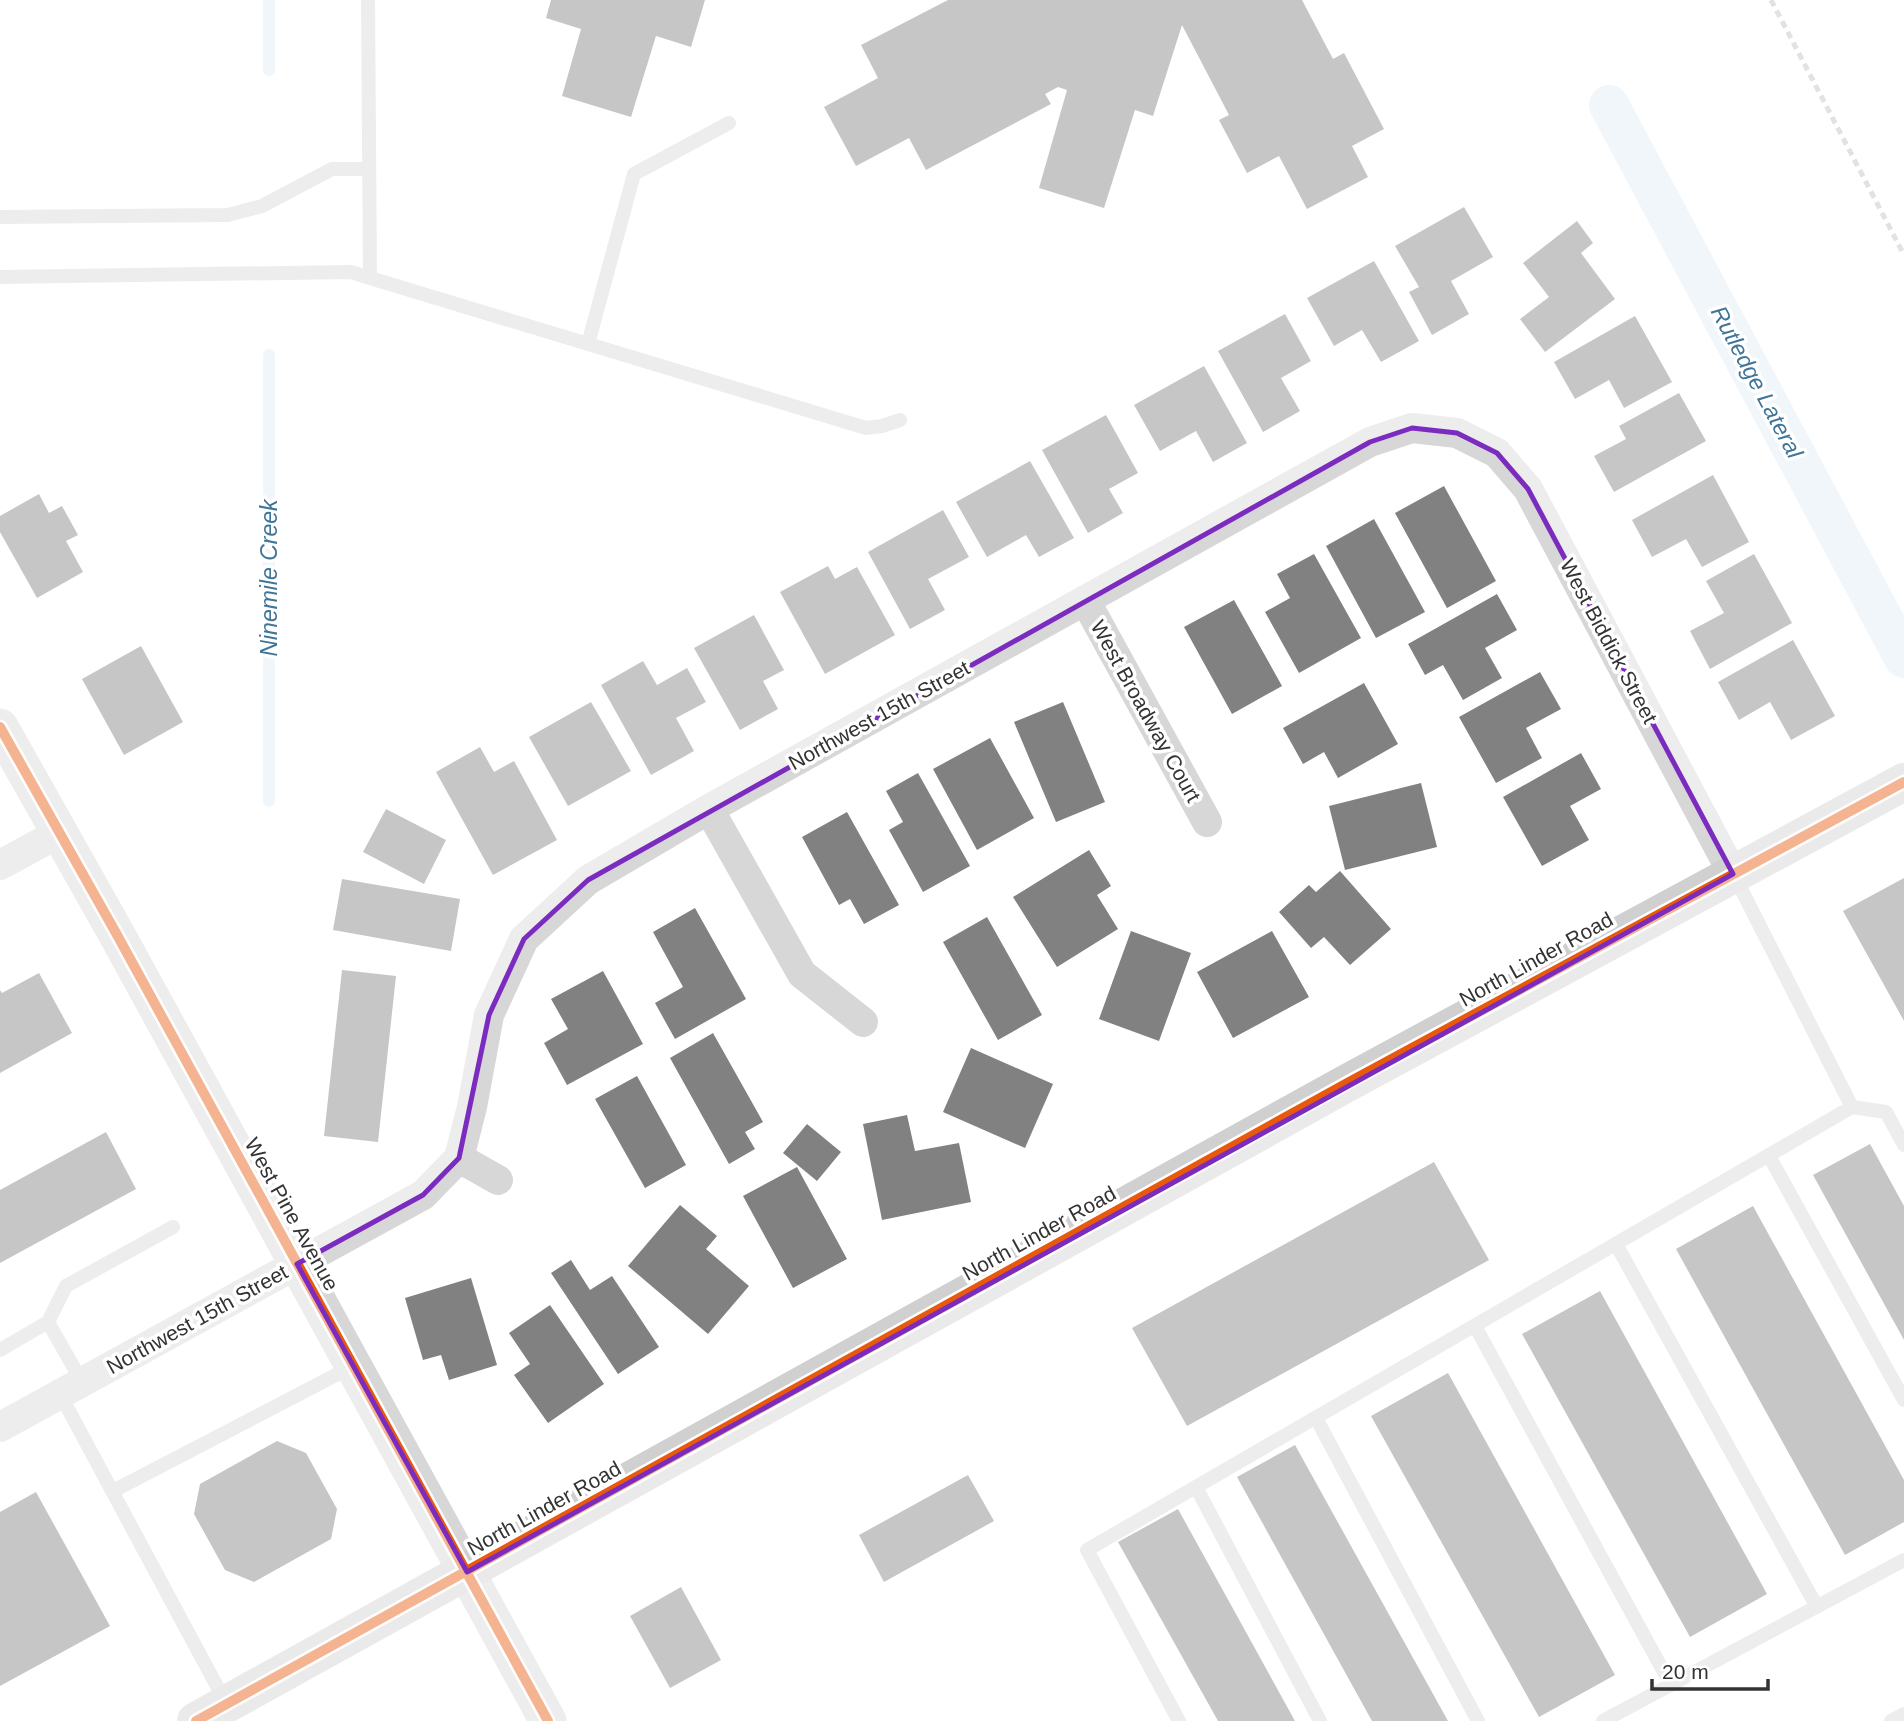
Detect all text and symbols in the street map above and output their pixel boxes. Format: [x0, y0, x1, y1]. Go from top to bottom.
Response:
water label: Rutledge Lateral [1706, 301, 1809, 463]
water label: Ninemile Creek [256, 498, 282, 657]
street label: West Biddick Street [1556, 555, 1662, 727]
street label: West Broadway Court [1087, 616, 1206, 806]
street label: Northwest 15th Street [785, 656, 974, 774]
street label: North Linder Road [1455, 907, 1617, 1011]
street label: West Pine Avenue [241, 1134, 343, 1294]
street label: North Linder Road [958, 1181, 1120, 1285]
street label: Northwest 15th Street [103, 1260, 292, 1378]
street label: North Linder Road [463, 1456, 625, 1560]
scale bar [1652, 1648, 1768, 1692]
text: 20 m [1662, 1660, 1709, 1683]

